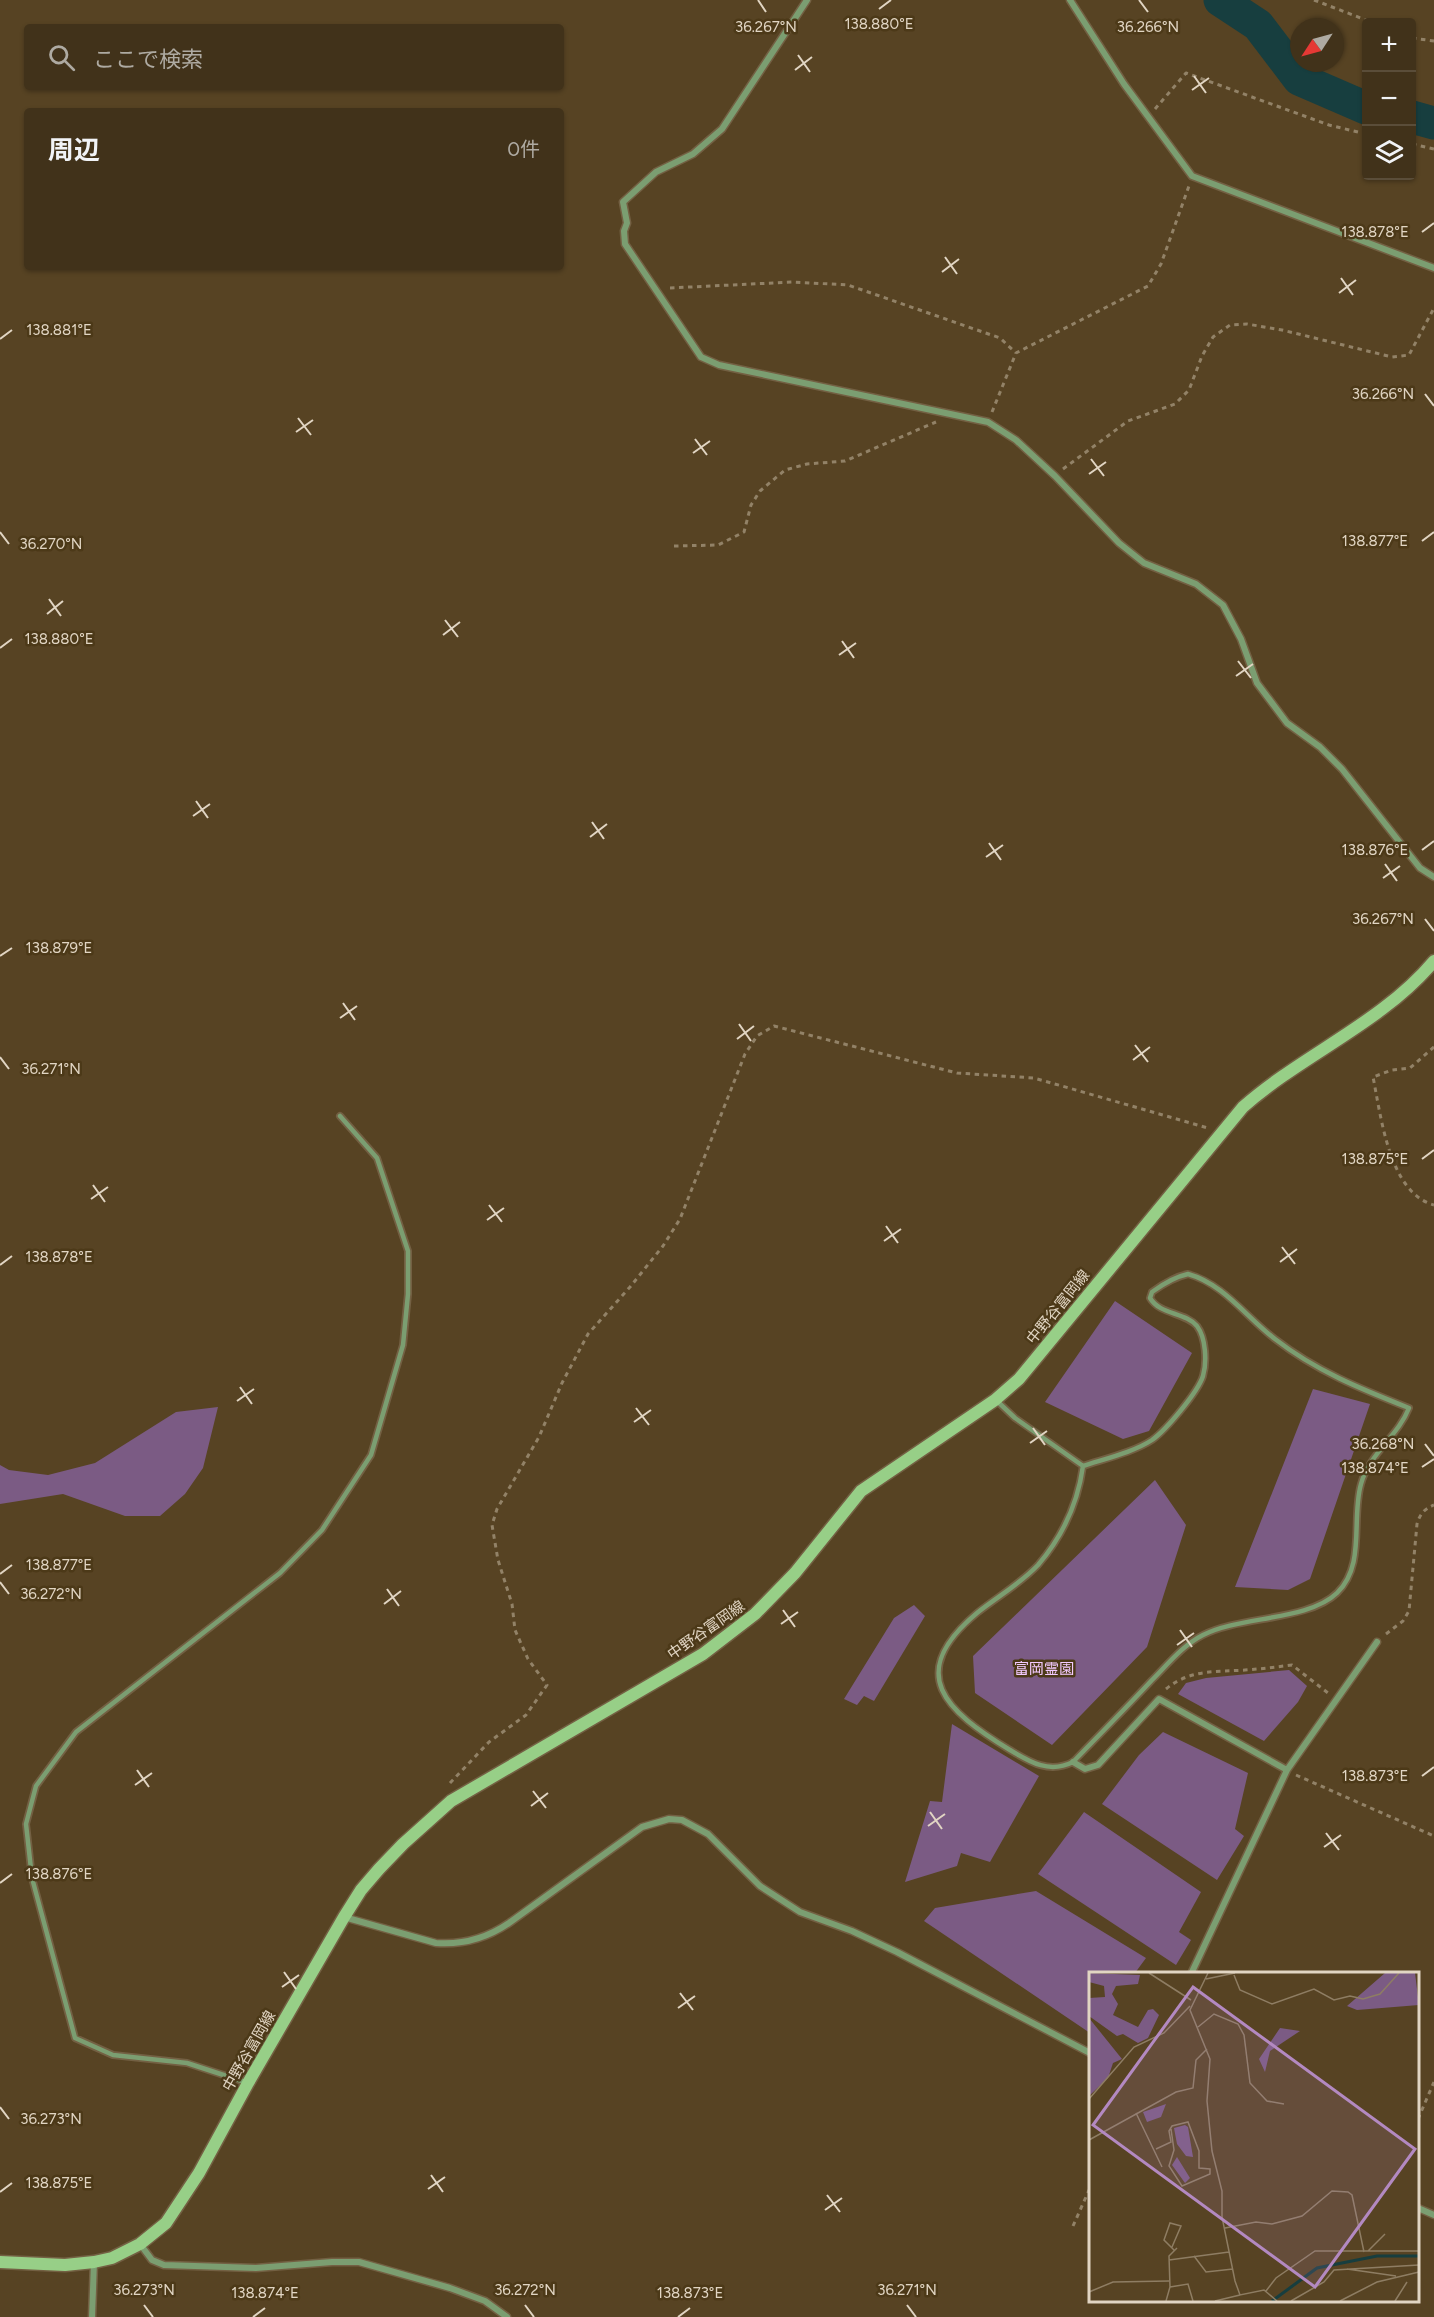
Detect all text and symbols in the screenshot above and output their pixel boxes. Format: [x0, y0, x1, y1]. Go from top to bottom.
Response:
text: 138.880°E [844, 15, 914, 33]
text: 36.267°N [735, 18, 797, 36]
text: 36.266°N [1117, 18, 1179, 36]
north arrow [1290, 18, 1344, 72]
map controls [1362, 18, 1416, 180]
button: + [1362, 18, 1416, 72]
search box [24, 24, 564, 90]
icon: search [45, 41, 78, 74]
text: ここで検索 [93, 46, 203, 73]
button: − [1362, 72, 1416, 126]
button: layers [1362, 126, 1416, 180]
text: 周辺 [48, 134, 100, 166]
text: 0件 [507, 137, 540, 161]
text: 138.878°E [1341, 223, 1409, 241]
text: 138.881°E [26, 321, 92, 339]
text: 36.266°N [1352, 385, 1414, 403]
text: 138.877°E [1342, 532, 1408, 550]
text: 36.270°N [20, 535, 82, 553]
text: 138.880°E [24, 630, 94, 648]
text: 138.876°E [1342, 841, 1408, 859]
text: 36.267°N [1352, 910, 1414, 928]
text: 138.879°E [26, 939, 92, 957]
text: 36.271°N [21, 1060, 81, 1078]
text: 138.875°E [1342, 1150, 1409, 1168]
text: 138.878°E [25, 1248, 93, 1266]
street label: 中野谷富岡線 [1023, 1266, 1093, 1348]
text: 36.268°N [1351, 1435, 1415, 1453]
text: 138.874°E [1341, 1459, 1409, 1477]
text: 138.877°E [26, 1556, 92, 1574]
text: 36.272°N [20, 1585, 82, 1603]
street label: 中野谷富岡線 [664, 1597, 748, 1663]
park label: 富岡霊園 [1014, 1660, 1074, 1678]
text: 138.873°E [1342, 1767, 1408, 1785]
text: 138.876°E [26, 1865, 92, 1883]
inset map [1089, 1972, 1419, 2302]
street label: 中野谷富岡線 [219, 2008, 279, 2094]
text: 36.273°N [20, 2110, 82, 2128]
text: 138.875°E [26, 2174, 93, 2192]
text: 36.273°N [113, 2281, 175, 2299]
text: 36.272°N [494, 2281, 556, 2299]
text: 36.271°N [877, 2281, 937, 2299]
text: 138.874°E [231, 2284, 299, 2302]
text: 138.873°E [657, 2284, 723, 2302]

